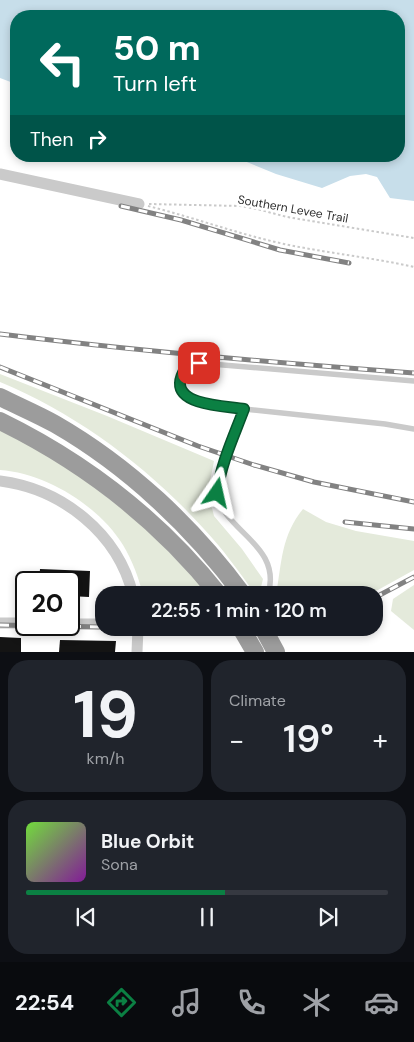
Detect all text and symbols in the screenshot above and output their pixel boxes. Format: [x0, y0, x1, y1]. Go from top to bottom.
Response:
text: 50 m [113, 25, 201, 71]
icon: left [30, 30, 95, 95]
text: Turn left [113, 69, 197, 98]
icon: right [83, 125, 111, 153]
text: Then [30, 127, 73, 152]
street label: Southern Levee Trail [236, 191, 350, 227]
pin [178, 342, 220, 384]
icon: arrive [185, 349, 213, 377]
position arrow [190, 466, 242, 518]
speed limit sign: 20 [15, 571, 80, 636]
text: 22:55 · 1 min · 120 m [151, 598, 327, 623]
text: 19 [73, 673, 138, 757]
text: Climate [229, 690, 286, 711]
text: 19° [283, 714, 334, 764]
text: − [229, 722, 244, 759]
text: + [373, 722, 388, 759]
text: km/h [87, 748, 124, 769]
text: Blue Orbit [101, 829, 194, 854]
text: Sona [101, 854, 138, 875]
icon: previous [72, 903, 100, 931]
icon: pause [193, 903, 221, 931]
icon: next [314, 903, 342, 931]
icon: directions [104, 985, 139, 1020]
icon: music [169, 985, 204, 1020]
icon: phone [234, 985, 269, 1020]
icon: climate [299, 985, 334, 1020]
icon: car [364, 985, 399, 1020]
text: 22:54 [15, 988, 74, 1017]

